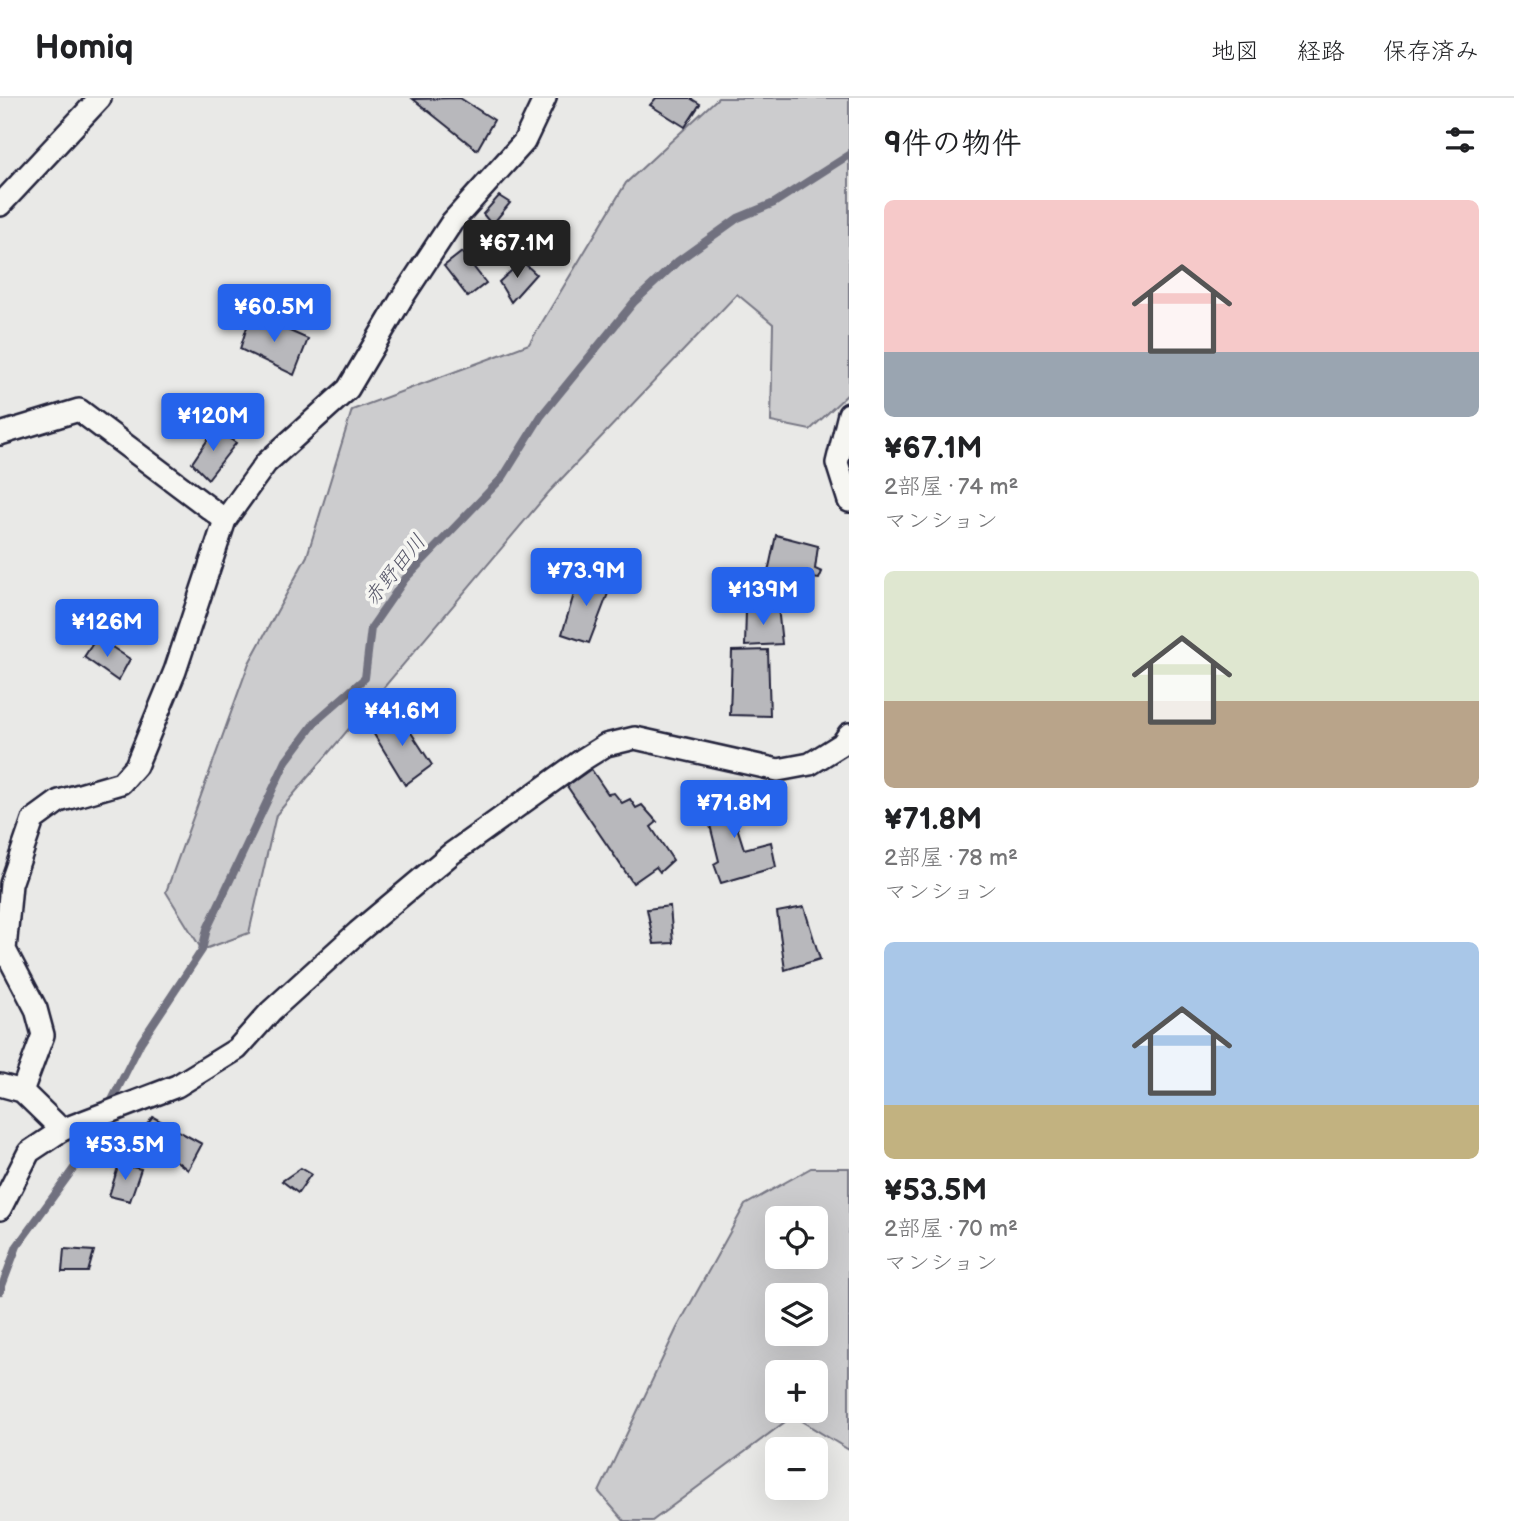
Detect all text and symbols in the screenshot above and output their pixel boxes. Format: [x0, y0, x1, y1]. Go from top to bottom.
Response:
text: Homiq [35, 28, 133, 68]
text: 地図 [1211, 37, 1259, 66]
text: 経路 [1297, 37, 1345, 66]
text: 保存済み [1383, 37, 1479, 66]
icon: filters [1441, 121, 1479, 159]
text: 9件の物件 [884, 126, 1022, 162]
pin: ¥67.1M [460, 220, 574, 280]
text: ¥67.1M [479, 229, 555, 257]
icon: home [1119, 246, 1245, 372]
pin: ¥60.5M [217, 285, 331, 344]
text: ¥60.5M [234, 293, 314, 321]
pin: ¥120M [164, 394, 262, 453]
text: ¥120M [177, 402, 249, 430]
text: ¥67.1M [884, 431, 982, 467]
text: 2部屋 · 74 m² [884, 473, 1018, 501]
text: マンション [884, 507, 998, 535]
water label: 赤野田川 [359, 529, 431, 611]
pin: ¥73.9M [529, 548, 643, 608]
text: ¥73.9M [547, 557, 625, 585]
pin: ¥139M [714, 568, 812, 627]
text: ¥139M [728, 576, 798, 604]
pin: ¥126M [58, 600, 156, 659]
text: ¥126M [71, 608, 143, 636]
icon: home [1119, 617, 1245, 743]
pin: ¥41.6M [345, 688, 459, 748]
text: ¥41.6M [364, 697, 440, 725]
pin: ¥71.8M [677, 780, 791, 840]
text: ¥71.8M [696, 789, 772, 817]
text: ¥71.8M [884, 802, 982, 838]
text: 2部屋 · 78 m² [884, 844, 1018, 872]
text: マンション [884, 878, 998, 906]
icon: home [1119, 988, 1245, 1114]
pin: ¥53.5M [68, 1122, 182, 1182]
text: ¥53.5M [85, 1131, 165, 1159]
text: ¥53.5M [884, 1173, 987, 1209]
map controls [765, 1206, 828, 1500]
button: locate [765, 1206, 828, 1269]
text: 2部屋 · 70 m² [884, 1215, 1018, 1243]
text: マンション [884, 1249, 998, 1277]
button: layers [765, 1283, 828, 1346]
button: + [765, 1360, 828, 1423]
button: − [765, 1437, 828, 1500]

